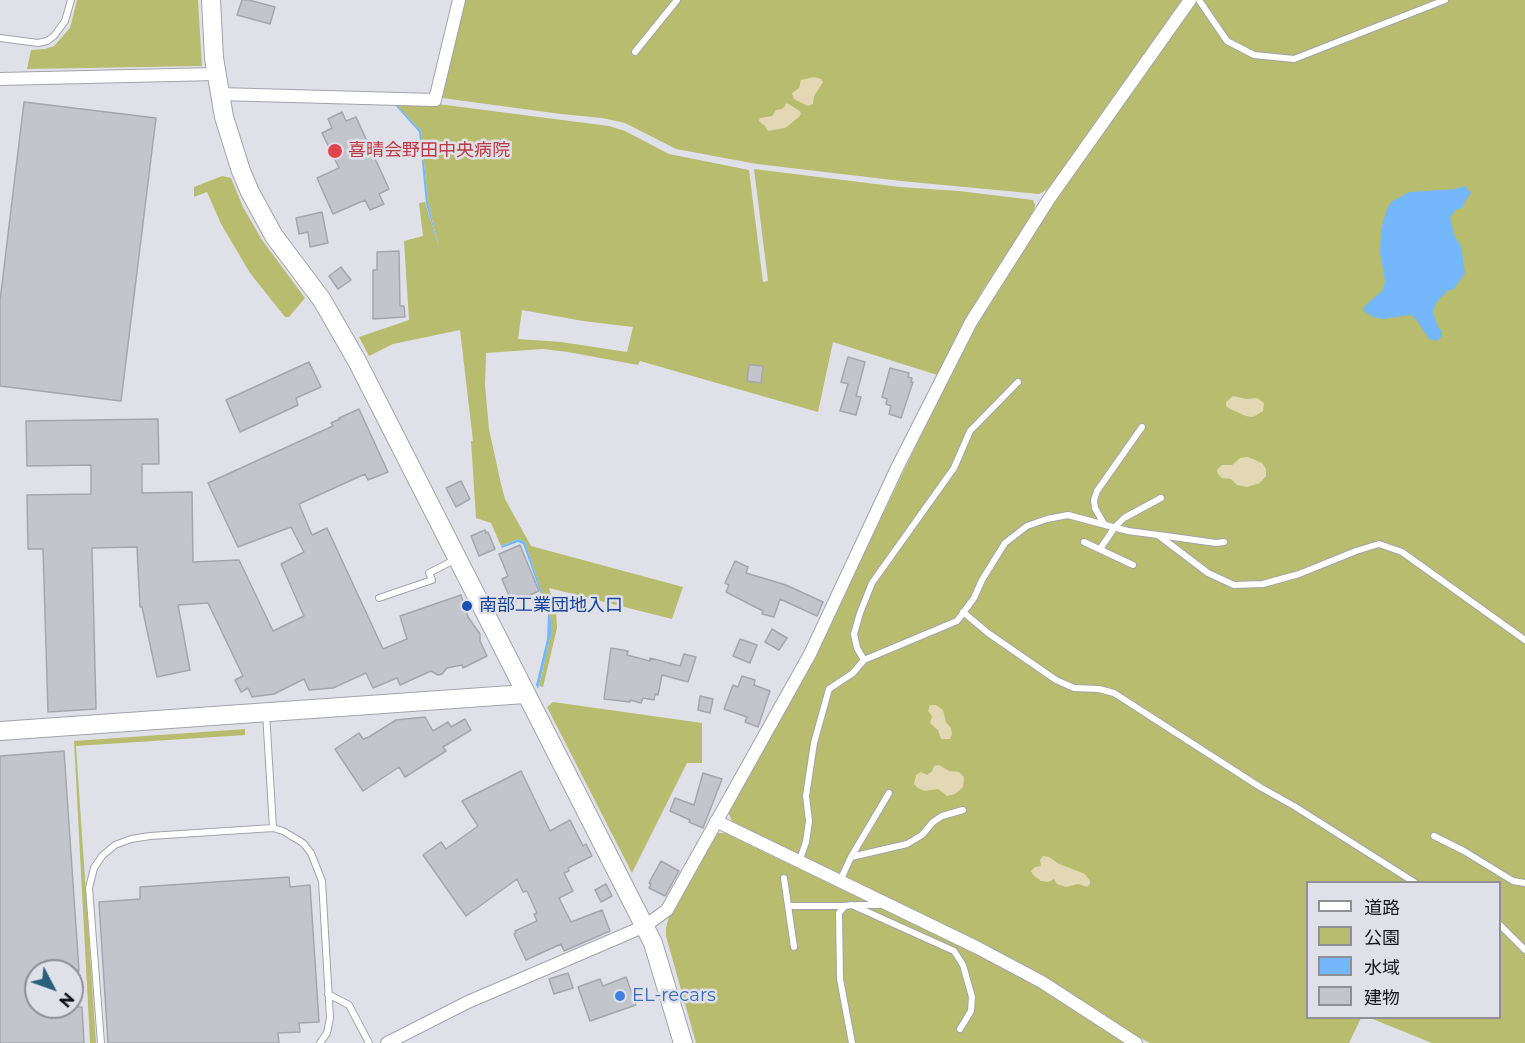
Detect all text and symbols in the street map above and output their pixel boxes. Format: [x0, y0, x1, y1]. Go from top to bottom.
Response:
place label: 喜晴会野田中央病院 [348, 140, 510, 162]
marker: 喜晴会野田中央病院 [326, 142, 344, 160]
place label: 南部工業団地入口 [479, 595, 623, 617]
marker: 南部工業団地入口 [460, 599, 474, 613]
legend [1306, 881, 1501, 1019]
text: 道路 [1364, 897, 1400, 919]
text: 公園 [1364, 927, 1400, 949]
text: 水域 [1364, 957, 1400, 979]
north arrow [24, 959, 84, 1019]
place label: EL-recars [632, 985, 716, 1007]
text: 建物 [1364, 987, 1400, 1009]
text: N [55, 989, 78, 1011]
marker: EL-recars [613, 989, 627, 1003]

